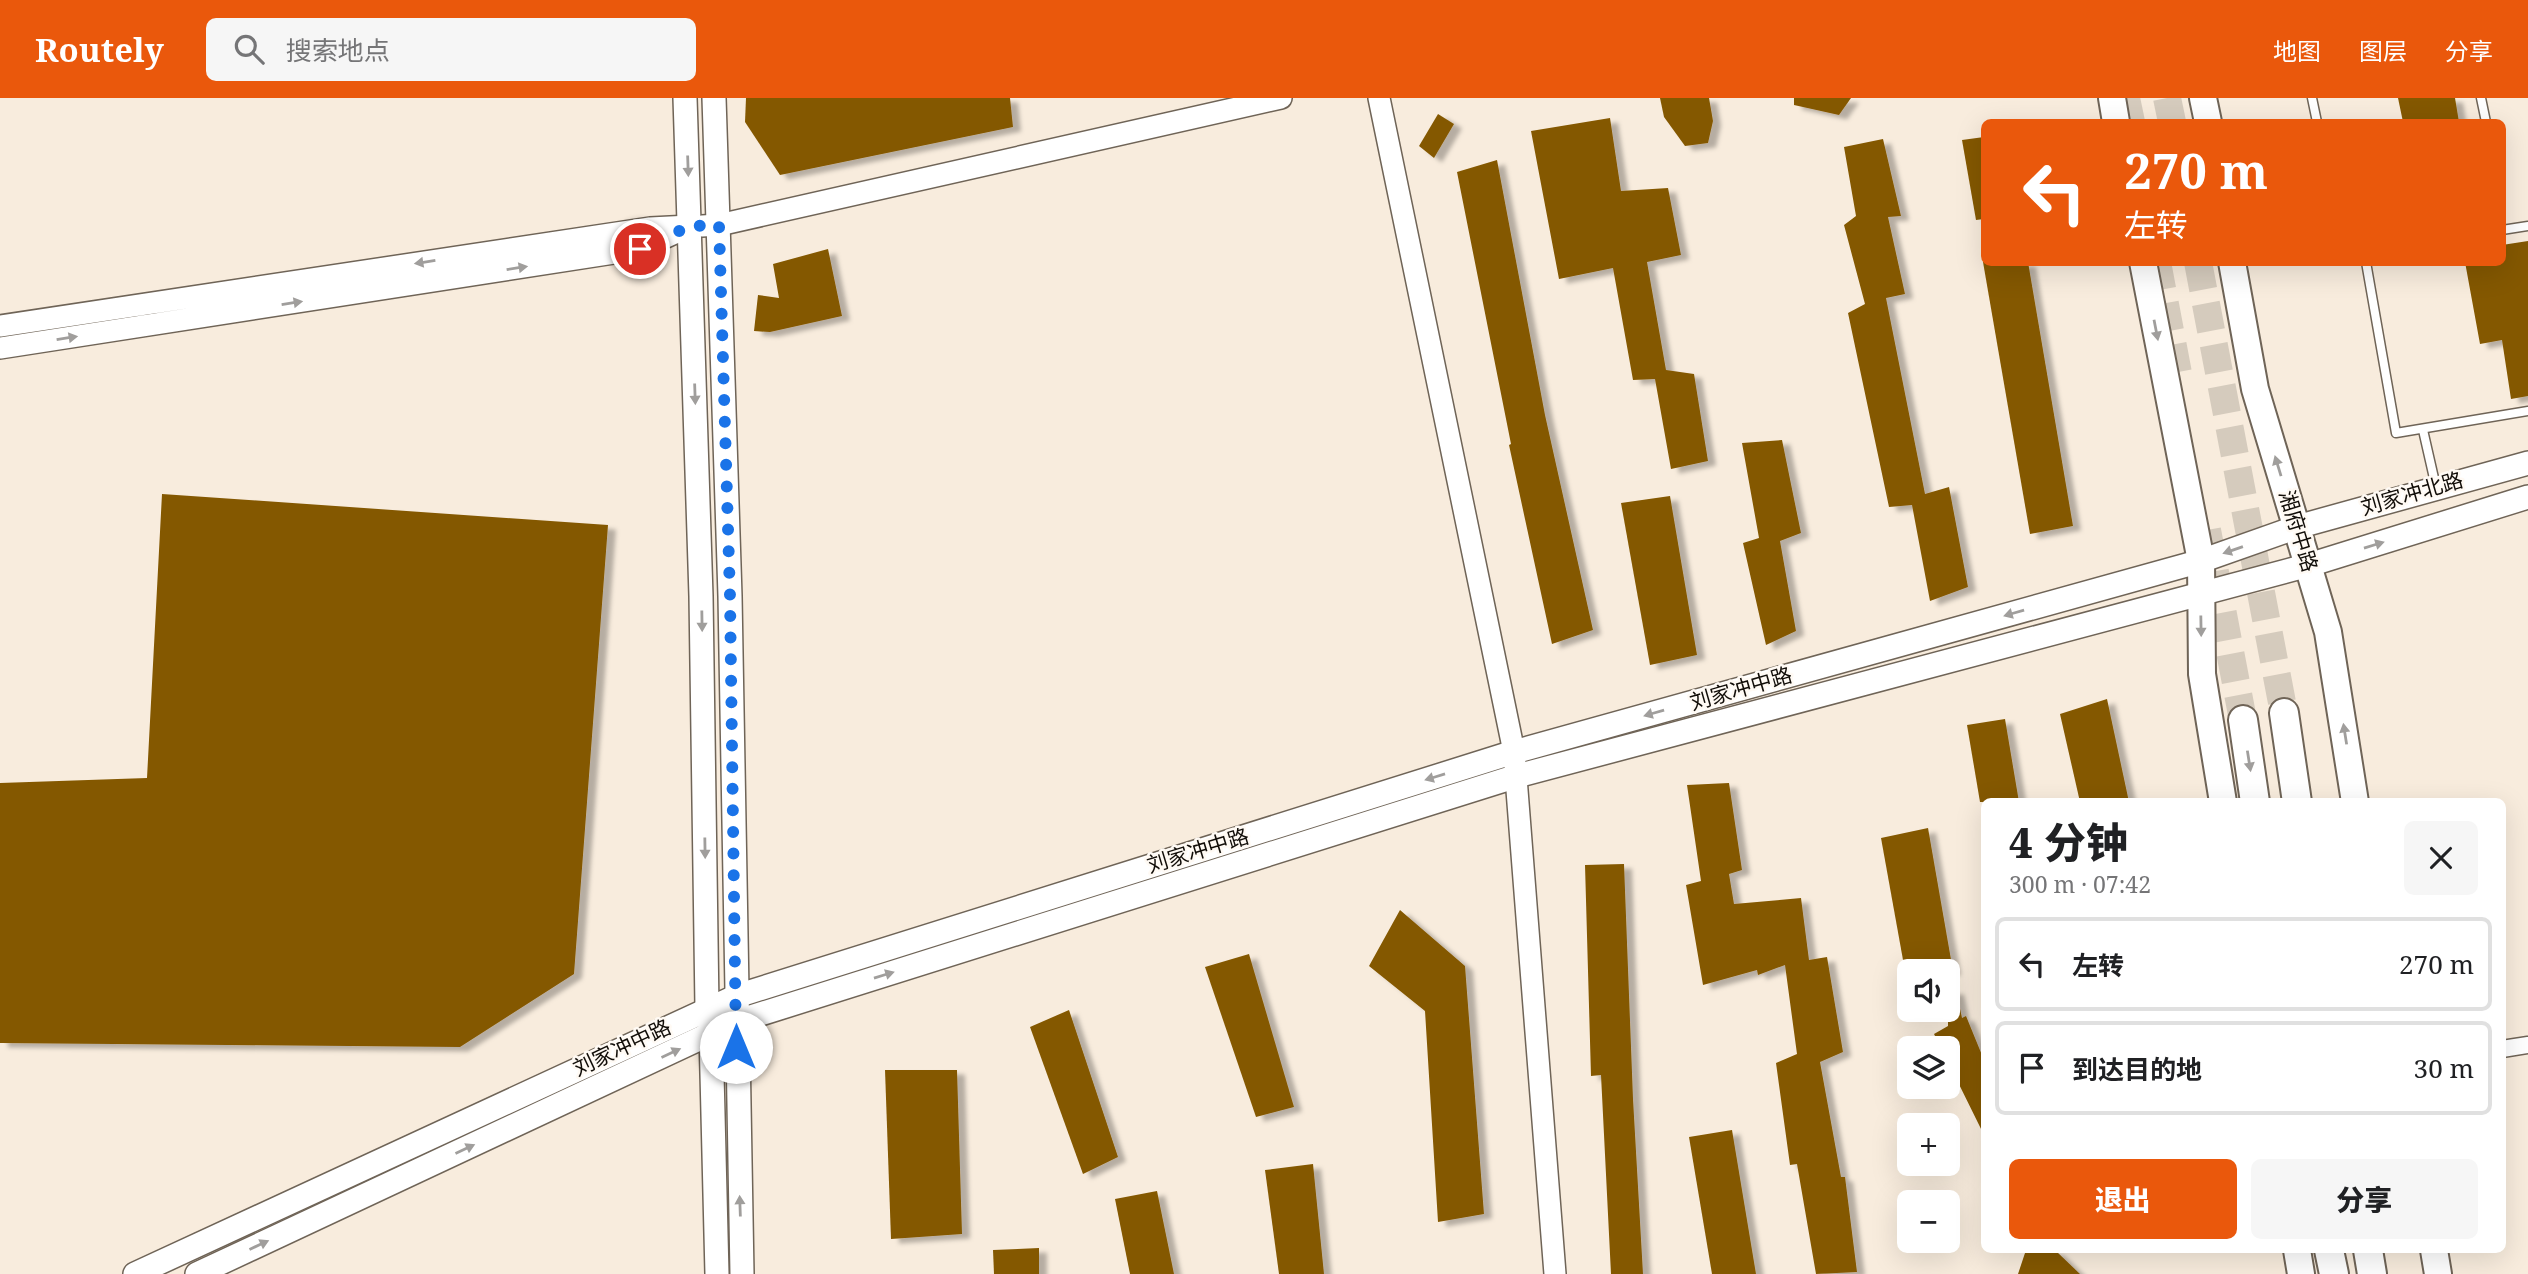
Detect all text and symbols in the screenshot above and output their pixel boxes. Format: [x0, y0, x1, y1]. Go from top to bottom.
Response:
search box [206, 18, 696, 81]
text: Routely [35, 27, 164, 72]
icon: search [230, 30, 268, 68]
text: 搜索地点 [286, 32, 390, 68]
text: 地图 [2273, 34, 2321, 67]
text: 图层 [2359, 34, 2407, 67]
text: 分享 [2445, 34, 2493, 67]
text: 270 m [2124, 137, 2268, 203]
icon: left [2009, 147, 2100, 238]
one-way arrow [682, 155, 693, 177]
text: 左转 [2124, 203, 2188, 246]
pin [610, 219, 670, 279]
icon: arrive [621, 230, 659, 268]
one-way arrow [413, 257, 435, 268]
one-way arrow [506, 262, 528, 273]
one-way arrow [281, 297, 303, 308]
one-way arrow [2151, 319, 2162, 341]
one-way arrow [57, 332, 79, 343]
one-way arrow [690, 383, 701, 405]
one-way arrow [2273, 456, 2283, 477]
street label: 刘家冲北路 [2357, 465, 2466, 521]
street label: 湘府中路 [2273, 486, 2325, 575]
one-way arrow [2364, 539, 2385, 549]
one-way arrow [2222, 545, 2243, 555]
one-way arrow [2003, 608, 2024, 618]
one-way arrow [696, 610, 707, 632]
one-way arrow [2196, 616, 2207, 638]
street label: 刘家冲中路 [1686, 660, 1795, 716]
one-way arrow [1643, 709, 1664, 719]
one-way arrow [2339, 723, 2350, 745]
one-way arrow [2244, 750, 2255, 772]
one-way arrow [1424, 773, 1445, 783]
text: 4 分钟 [2009, 813, 2128, 870]
street label: 刘家冲中路 [1143, 821, 1252, 879]
button: close [2404, 821, 2478, 895]
one-way arrow [699, 838, 711, 860]
text: 300 m · 07:42 [2009, 868, 2151, 900]
icon: left [2013, 945, 2051, 983]
text: 270 m [2399, 946, 2474, 982]
text: 左转 [2072, 947, 2124, 983]
map controls [1897, 959, 1960, 1253]
button: sound [1897, 959, 1960, 1022]
one-way arrow [874, 969, 895, 980]
position arrow [699, 1010, 773, 1084]
street label: 刘家冲中路 [568, 1012, 675, 1082]
button: layers [1897, 1036, 1960, 1099]
one-way arrow [661, 1047, 681, 1058]
icon: arrive [2013, 1049, 2051, 1087]
text: 30 m [2414, 1050, 2474, 1086]
text: 到达目的地 [2072, 1051, 2202, 1087]
button: + [1897, 1113, 1960, 1176]
one-way arrow [455, 1143, 475, 1155]
button: 退出 [2009, 1159, 2237, 1239]
button: 分享 [2251, 1159, 2478, 1239]
button: − [1897, 1190, 1960, 1253]
one-way arrow [734, 1195, 746, 1217]
one-way arrow [248, 1239, 269, 1250]

